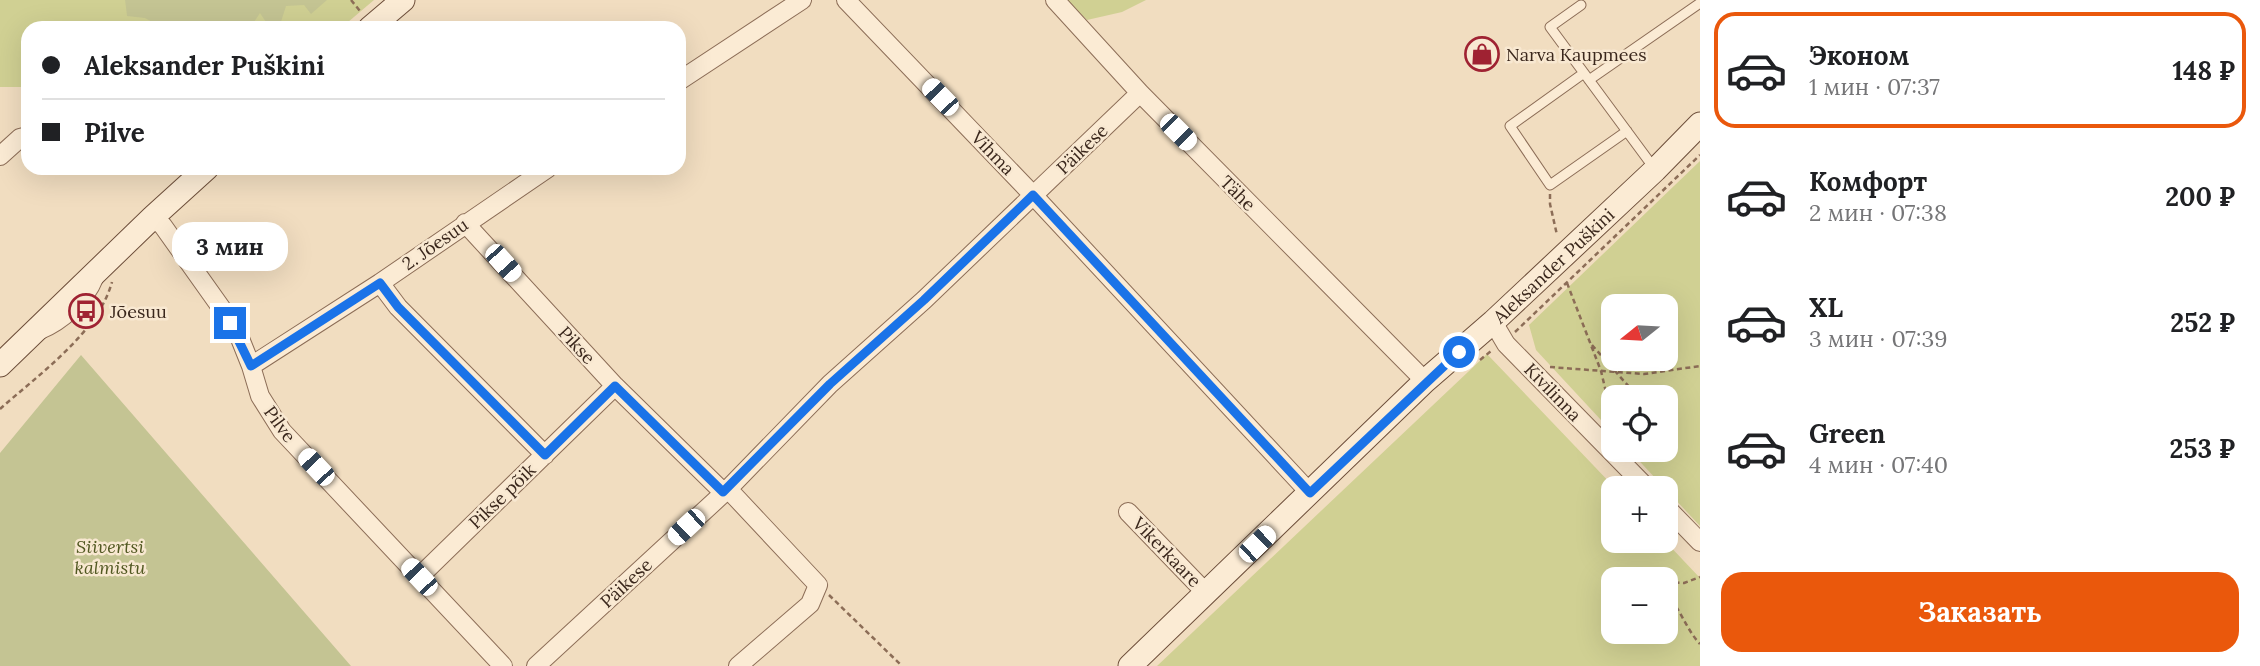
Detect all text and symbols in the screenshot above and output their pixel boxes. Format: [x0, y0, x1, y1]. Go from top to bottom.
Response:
shop icon: Narva Kaupmees [1463, 35, 1501, 73]
icon: car [1725, 39, 1788, 102]
text: Эконом [1809, 39, 1909, 72]
place label: Narva Kaupmees [1506, 43, 1647, 66]
text: Aleksander Puškini [84, 49, 325, 82]
text: 148 ₽ [2172, 54, 2235, 87]
text: 1 мин · 07:37 [1809, 72, 1940, 101]
car [918, 75, 963, 119]
car [1156, 110, 1201, 154]
text: Pilve [84, 116, 145, 149]
street label: Päikese [1052, 119, 1113, 179]
street label: Vihma [966, 125, 1020, 180]
icon: car [1725, 165, 1788, 228]
text: Комфорт [1809, 165, 1927, 198]
street label: Tähe [1215, 170, 1261, 216]
text: 200 ₽ [2165, 180, 2235, 213]
text: 2 мин · 07:38 [1809, 198, 1947, 227]
street label: Aleksander Puškini [1487, 203, 1619, 328]
street label: 2. Jõesuu [397, 213, 473, 275]
callout: 3 мин [172, 222, 288, 270]
text: 3 мин [196, 232, 264, 261]
car [482, 240, 525, 286]
icon: car [1725, 291, 1788, 354]
text: XL [1809, 291, 1843, 324]
bus stop icon: Jõesuu [67, 292, 105, 330]
north arrow [1601, 294, 1678, 371]
map controls [1601, 294, 1678, 644]
place label: Jõesuu [109, 300, 167, 323]
text: 252 ₽ [2170, 306, 2235, 339]
route end [214, 307, 246, 339]
street label: Pikse [554, 321, 600, 369]
text: 3 мин · 07:39 [1809, 324, 1948, 353]
route start [1443, 336, 1475, 368]
street label: Kivilinna [1520, 358, 1586, 426]
button: locate [1601, 385, 1678, 462]
street label: Pilve [259, 401, 301, 447]
icon: car [1725, 417, 1788, 480]
text: Green [1809, 417, 1885, 450]
text: 253 ₽ [2170, 432, 2235, 465]
car [294, 444, 339, 490]
text: 4 мин · 07:40 [1809, 450, 1948, 479]
street label: Pikse põik [464, 458, 541, 534]
button: + [1601, 476, 1678, 553]
car [664, 505, 709, 549]
street label: Vikerkaare [1127, 511, 1206, 592]
car [1235, 522, 1280, 566]
park label: Siivertsi kalmistu [75, 535, 146, 579]
street label: Päikese [595, 553, 657, 613]
car [397, 554, 442, 600]
button: − [1601, 567, 1678, 644]
button: Заказать [1721, 572, 2239, 652]

